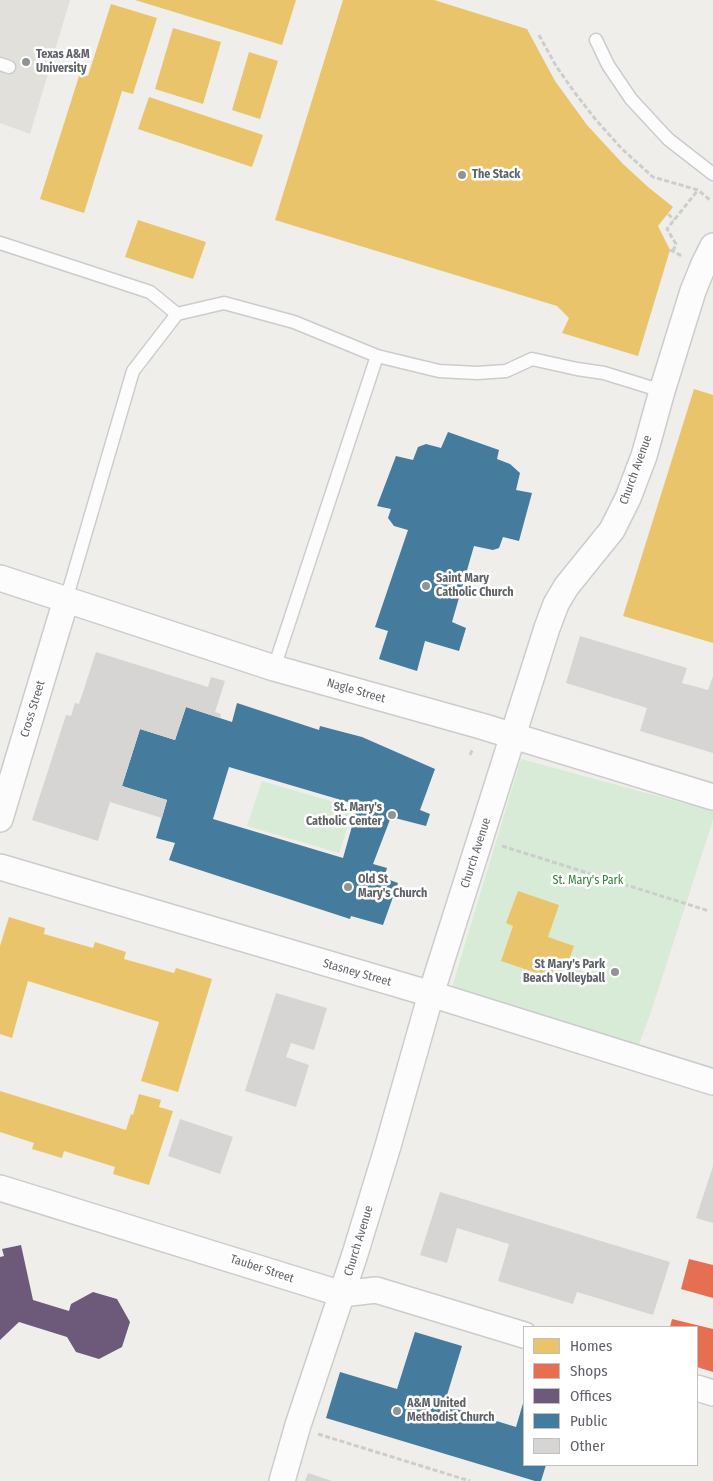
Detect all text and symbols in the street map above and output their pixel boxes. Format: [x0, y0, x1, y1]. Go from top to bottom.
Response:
place label: Texas A&M University [36, 48, 90, 76]
marker: Texas A&M University [20, 56, 32, 68]
place label: The Stack [472, 168, 520, 182]
marker: The Stack [456, 169, 468, 181]
street label: Church Avenue [617, 433, 655, 507]
place label: Saint Mary Catholic Church [436, 572, 513, 600]
marker: Saint Mary Catholic Church [420, 580, 432, 592]
street label: Nagle Street [325, 676, 387, 706]
street label: Cross Street [18, 679, 48, 739]
place label: St. Mary's Catholic Center [306, 801, 382, 829]
marker: St. Mary's Catholic Center [386, 809, 398, 821]
street label: Church Avenue [458, 816, 494, 890]
place label: Old St Mary's Church [358, 873, 427, 901]
park label: St. Mary's Park [553, 874, 623, 888]
marker: Old St Mary's Church [342, 881, 354, 893]
street label: Stasney Street [321, 956, 393, 990]
place label: St Mary's Park Beach Volleyball [523, 958, 605, 986]
marker: St Mary's Park Beach Volleyball [609, 966, 621, 978]
street label: Church Avenue [341, 1204, 377, 1278]
street label: Tauber Street [228, 1252, 296, 1286]
legend [523, 1326, 698, 1466]
text: Homes [570, 1337, 612, 1355]
text: Shops [570, 1362, 608, 1380]
text: Offices [570, 1387, 612, 1405]
place label: A&M United Methodist Church [407, 1397, 495, 1425]
marker: A&M United Methodist Church [391, 1405, 403, 1417]
text: Public [570, 1412, 607, 1430]
text: Other [570, 1437, 605, 1455]

